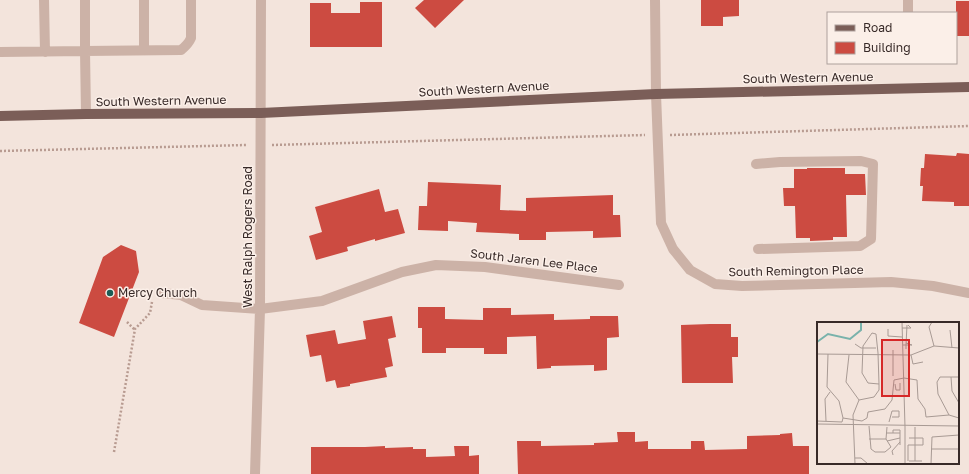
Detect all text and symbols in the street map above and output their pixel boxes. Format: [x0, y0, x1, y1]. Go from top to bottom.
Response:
legend [827, 12, 957, 64]
text: Road [863, 20, 892, 35]
text: Building [863, 40, 911, 55]
street label: South Western Avenue [742, 69, 874, 86]
street label: South Western Avenue [418, 78, 550, 99]
street label: South Western Avenue [95, 92, 227, 109]
street label: West Ralph Rogers Road [240, 166, 255, 308]
street label: South Jaren Lee Place [469, 245, 599, 276]
street label: South Remington Place [728, 262, 864, 279]
place label: Mercy Church [118, 285, 197, 300]
marker: Mercy Church [105, 288, 115, 298]
inset map [817, 322, 959, 464]

